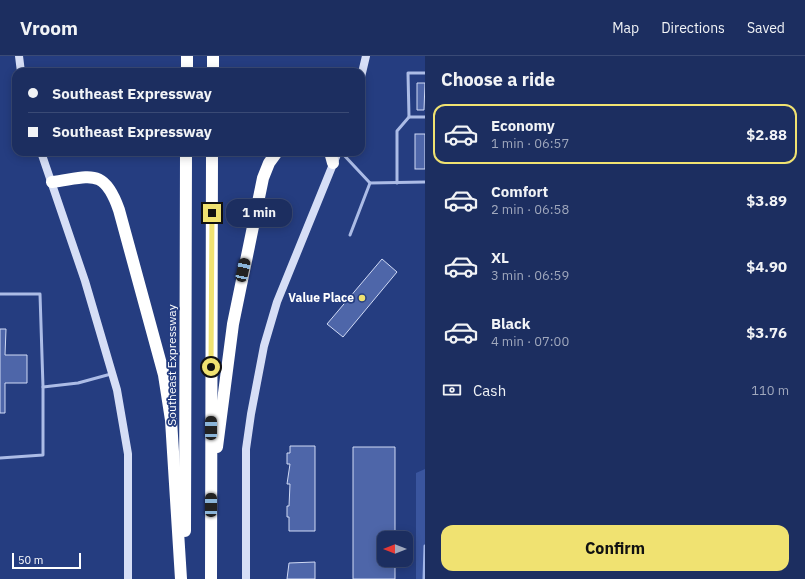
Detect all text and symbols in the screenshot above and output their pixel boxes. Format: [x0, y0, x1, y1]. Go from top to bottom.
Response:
text: Vroom [20, 16, 78, 40]
text: Map [612, 19, 639, 37]
text: Directions [661, 19, 725, 37]
text: Saved [747, 19, 785, 37]
text: Choose a ride [441, 68, 555, 91]
text: Southeast Expressway [52, 84, 212, 103]
icon: car [443, 116, 479, 152]
text: Economy [491, 116, 555, 135]
text: Southeast Expressway [52, 122, 212, 141]
text: $2.88 [746, 125, 787, 144]
text: 1 min · 06:57 [491, 135, 569, 152]
icon: car [443, 182, 479, 218]
text: Comfort [491, 182, 548, 201]
text: $3.89 [746, 191, 787, 210]
callout: 1 min [226, 199, 292, 227]
text: 2 min · 06:58 [491, 201, 569, 218]
route end [203, 204, 221, 222]
text: 1 min [242, 204, 276, 221]
icon: car [443, 248, 479, 284]
text: XL [491, 248, 509, 267]
car [235, 257, 251, 283]
text: $4.90 [746, 257, 787, 276]
text: 3 min · 06:59 [491, 267, 569, 284]
place label: Value Place [288, 290, 354, 305]
marker: Value Place [357, 293, 367, 303]
street label: Southeast Expressway [164, 304, 179, 426]
icon: car [443, 314, 479, 350]
text: Black [491, 314, 531, 333]
text: $3.76 [746, 323, 787, 342]
text: 4 min · 07:00 [491, 333, 569, 350]
route start [202, 358, 220, 376]
icon: cash [441, 379, 463, 401]
text: Cash [473, 381, 506, 400]
text: 110 m [751, 382, 789, 399]
car [205, 416, 217, 440]
car [205, 493, 217, 517]
button: Confirm [441, 525, 789, 571]
north arrow [377, 531, 413, 567]
map controls [377, 531, 413, 567]
scale bar [12, 551, 81, 570]
text: 50 m [18, 553, 43, 567]

